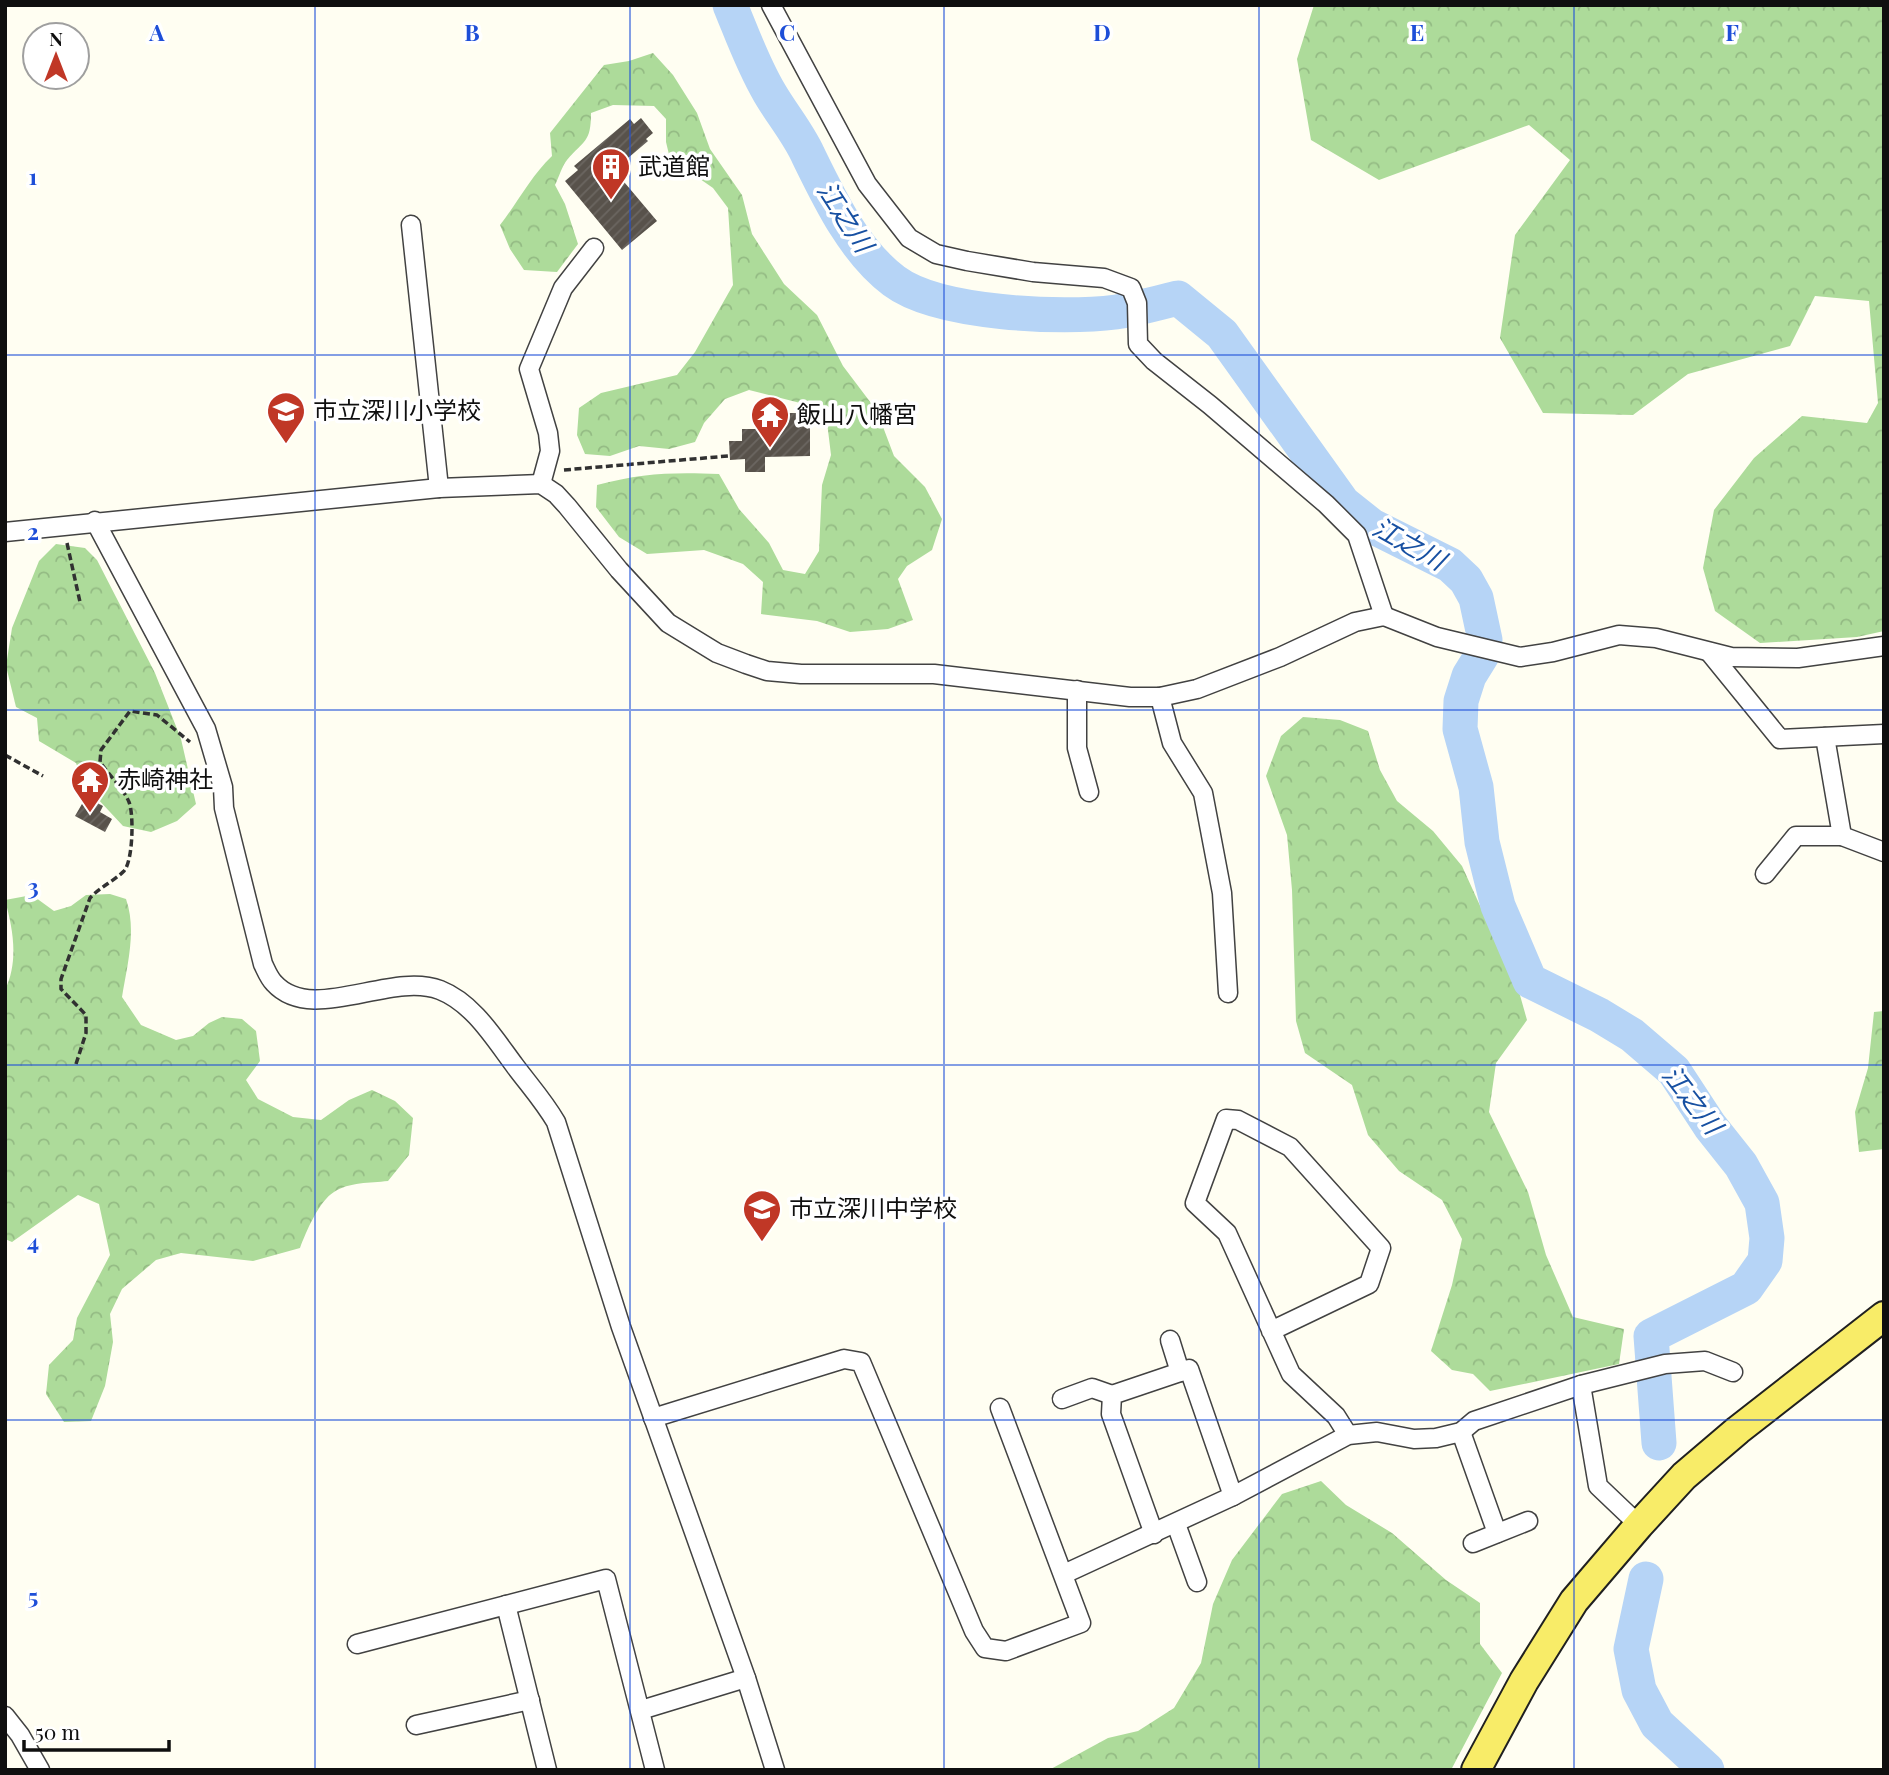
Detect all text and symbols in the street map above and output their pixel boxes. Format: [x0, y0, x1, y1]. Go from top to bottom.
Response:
text: A [148, 16, 165, 47]
text: B [464, 16, 480, 47]
text: C [779, 16, 795, 47]
text: D [1093, 16, 1111, 47]
text: E [1410, 16, 1424, 47]
text: F [1725, 16, 1739, 47]
north arrow [21, 21, 91, 91]
text: N [49, 25, 63, 51]
building icon: 武道館 [590, 146, 632, 201]
place label: 武道館 [638, 149, 710, 181]
text: 1 [29, 160, 38, 191]
water label: 江之川 [810, 174, 884, 261]
school or university icon: 市立深川小学校 [265, 390, 307, 445]
place label: 市立深川小学校 [313, 393, 481, 425]
temple icon: 飯山八幡宮 [749, 394, 791, 449]
place label: 飯山八幡宮 [797, 397, 917, 429]
water label: 江之川 [1367, 508, 1455, 578]
text: 2 [27, 515, 39, 546]
temple icon: 赤崎神社 [69, 759, 111, 814]
place label: 赤崎神社 [117, 762, 213, 794]
text: 3 [27, 870, 39, 901]
water label: 江之川 [1655, 1058, 1733, 1143]
school or university icon: 市立深川中学校 [741, 1188, 783, 1243]
place label: 市立深川中学校 [789, 1191, 957, 1223]
text: 4 [27, 1225, 39, 1256]
text: 5 [28, 1580, 38, 1611]
scale bar [24, 1708, 170, 1752]
text: 50 m [35, 1717, 81, 1745]

